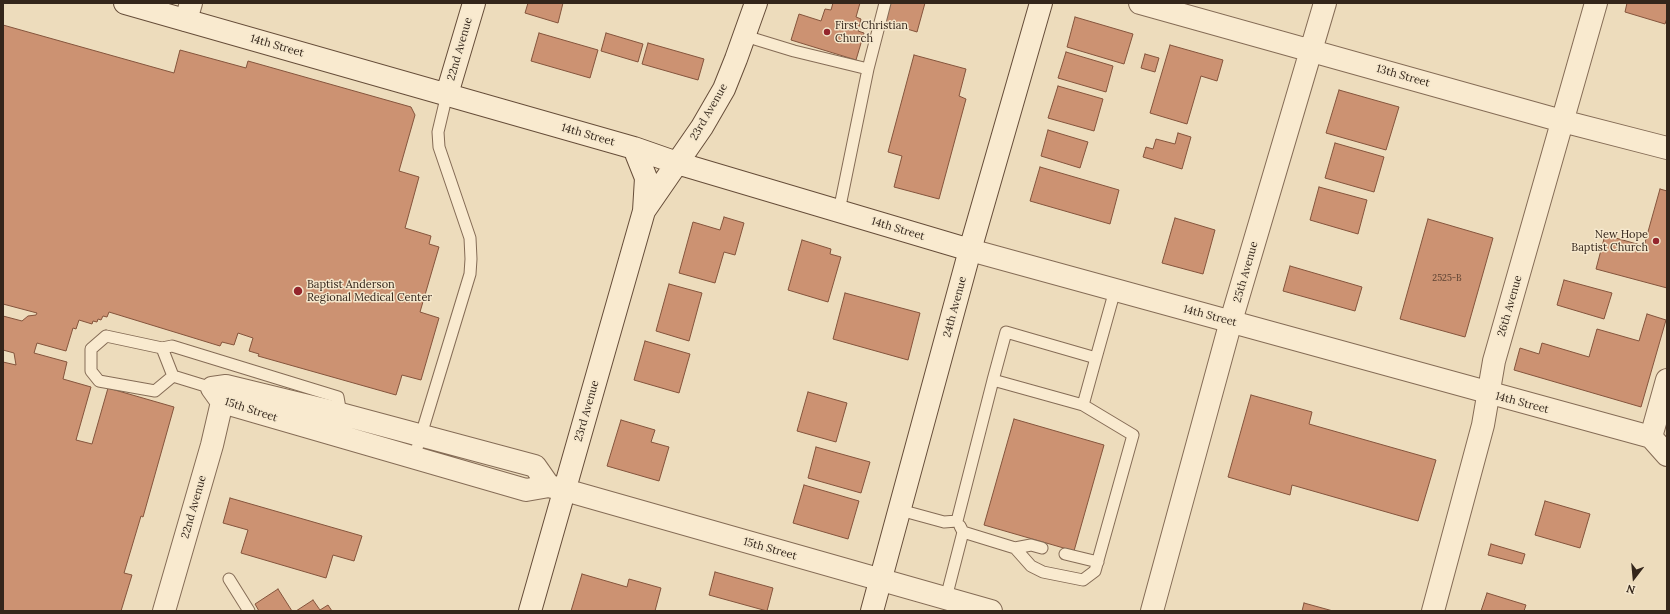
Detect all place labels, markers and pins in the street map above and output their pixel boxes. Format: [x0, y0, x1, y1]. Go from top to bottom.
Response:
place label: First Christian Church [835, 19, 908, 45]
marker: First Christian Church [822, 27, 832, 37]
place label: New Hope Baptist Church [1571, 228, 1648, 254]
marker: New Hope Baptist Church [1651, 236, 1661, 246]
place label: Baptist Anderson Regional Medical Center [307, 278, 432, 304]
marker: Baptist Anderson Regional Medical Center [292, 285, 304, 297]

